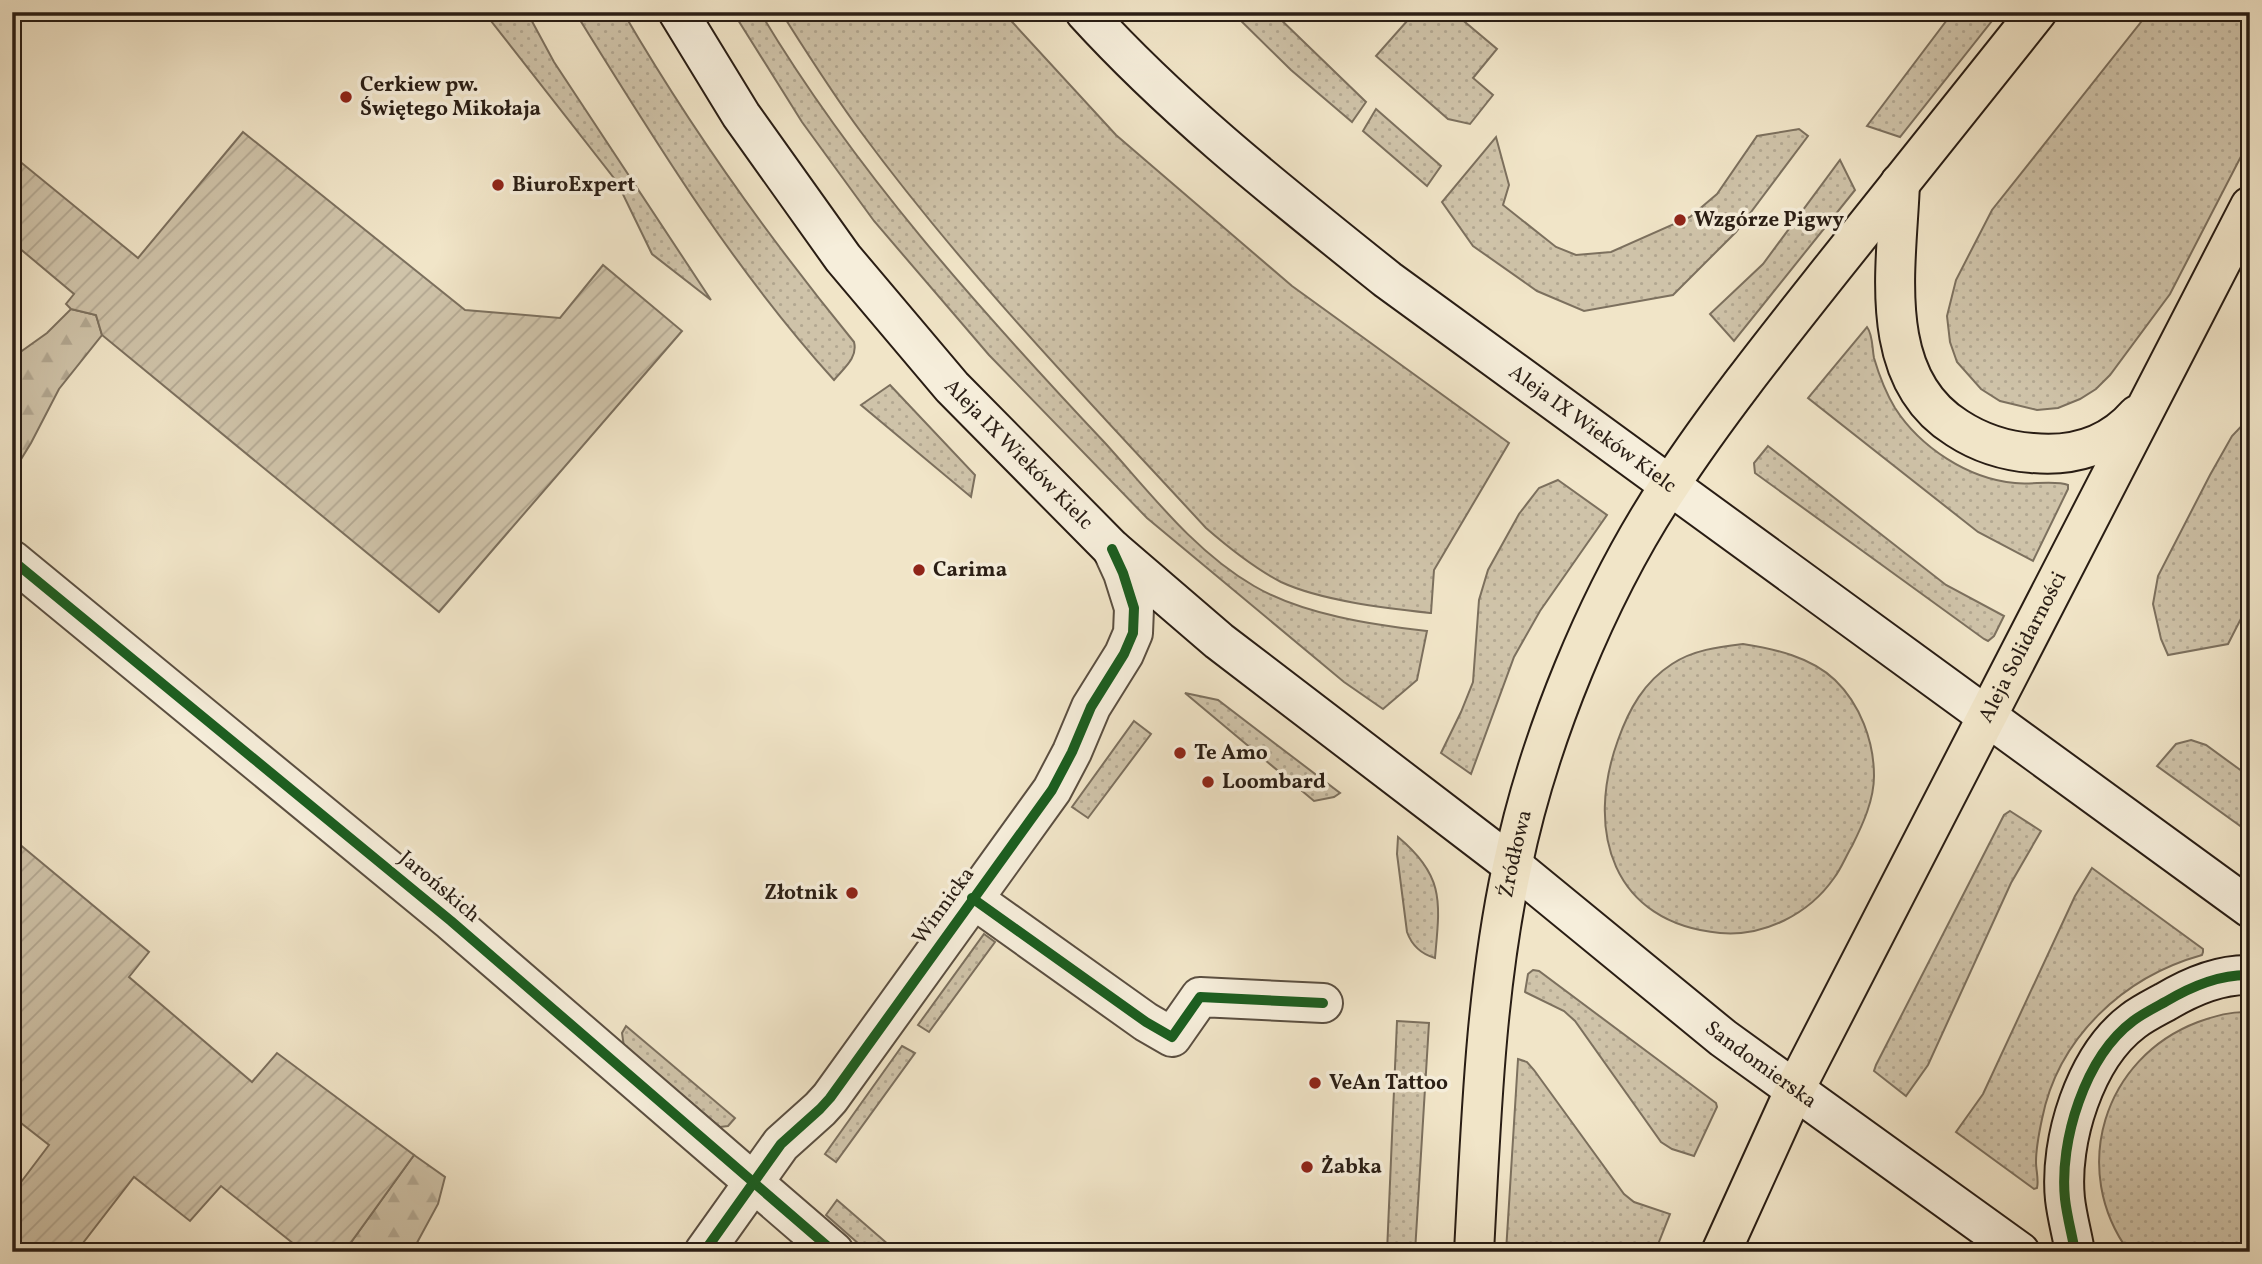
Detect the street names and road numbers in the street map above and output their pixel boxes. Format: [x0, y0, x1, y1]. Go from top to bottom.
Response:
street label: Aleja IX Wieków Kielc [1503, 358, 1683, 500]
street label: Aleja IX Wieków Kielc [937, 372, 1100, 536]
street label: Aleja Solidarności [1972, 567, 2074, 728]
street label: Źródłowa [1492, 807, 1539, 900]
street label: Jarońskich [392, 844, 486, 930]
street label: Winnicka [906, 862, 982, 950]
street label: Sandomierska [1698, 1014, 1823, 1115]

